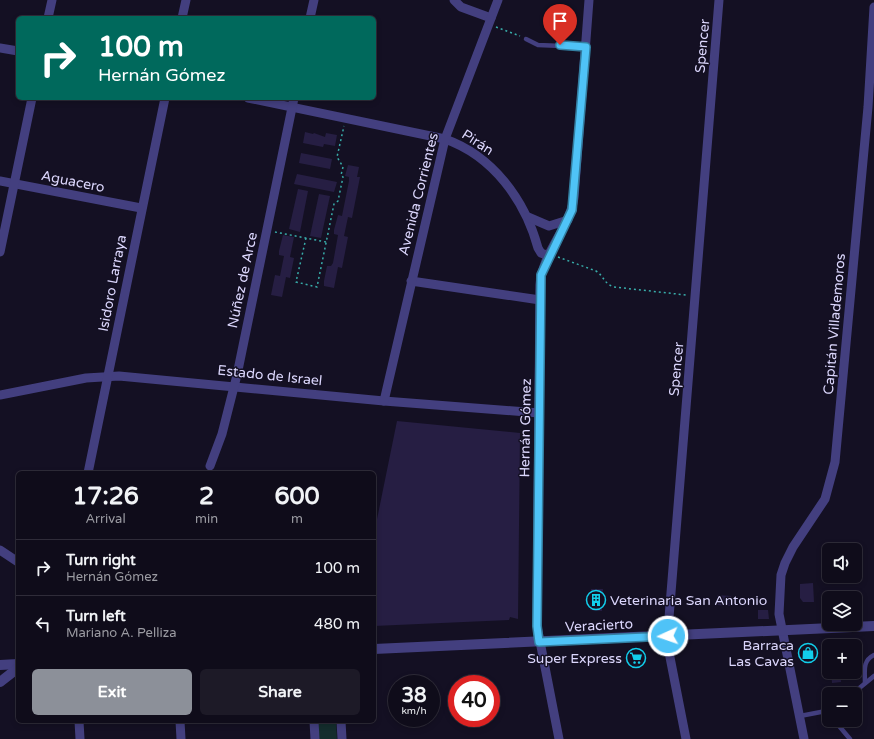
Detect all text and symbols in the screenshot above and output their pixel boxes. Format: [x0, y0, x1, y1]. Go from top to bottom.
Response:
pin [543, 4, 577, 45]
icon: arrive [549, 10, 571, 32]
street label: Spencer [692, 18, 713, 74]
text: 100 m [98, 30, 184, 64]
icon: right [32, 32, 84, 84]
text: Hernán Gómez [98, 64, 225, 86]
street label: Pirán [459, 126, 497, 159]
street label: Avenida Corrientes [395, 131, 442, 257]
street label: Aguacero [40, 167, 106, 196]
street label: Núñez de Arce [224, 230, 261, 330]
street label: Isidoro Larraya [95, 233, 130, 333]
street label: Capitán Villademoros [820, 252, 849, 395]
street label: Spencer [666, 341, 687, 397]
street label: Estado de Israel [217, 362, 323, 389]
street label: Hernán Gómez [516, 378, 535, 478]
text: 17:26 [72, 482, 139, 511]
text: 2 [199, 482, 214, 511]
text: 600 [274, 482, 320, 511]
text: Arrival [85, 511, 126, 527]
text: min [195, 511, 218, 527]
text: m [291, 511, 303, 527]
map controls [822, 543, 862, 727]
button: sound [822, 543, 862, 583]
text: Turn right [66, 551, 136, 569]
icon: right [32, 557, 54, 579]
text: 100 m [314, 559, 360, 577]
text: Hernán Gómez [66, 569, 158, 585]
building icon: Veterinaria San Antonio [585, 589, 607, 611]
button: layers [822, 591, 862, 631]
place label: Veterinaria San Antonio [610, 592, 767, 609]
text: Turn left [66, 607, 126, 625]
icon: left [32, 613, 54, 635]
text: 480 m [314, 615, 360, 633]
street label: Veracierto [565, 615, 633, 636]
position arrow [647, 615, 689, 657]
text: Mariano A. Pelliza [66, 625, 176, 641]
place label: Barraca Las Cavas [728, 637, 794, 670]
button: + [822, 639, 862, 679]
shop icon: Barraca Las Cavas [797, 642, 819, 664]
supermarket icon: Super Express [625, 647, 647, 669]
place label: Super Express [527, 650, 622, 667]
button: Exit [32, 669, 192, 715]
button: Share [200, 669, 360, 715]
speed limit sign: 40 [448, 675, 500, 727]
text: 38 [401, 684, 427, 708]
button: − [822, 687, 862, 727]
text: km/h [401, 705, 427, 717]

